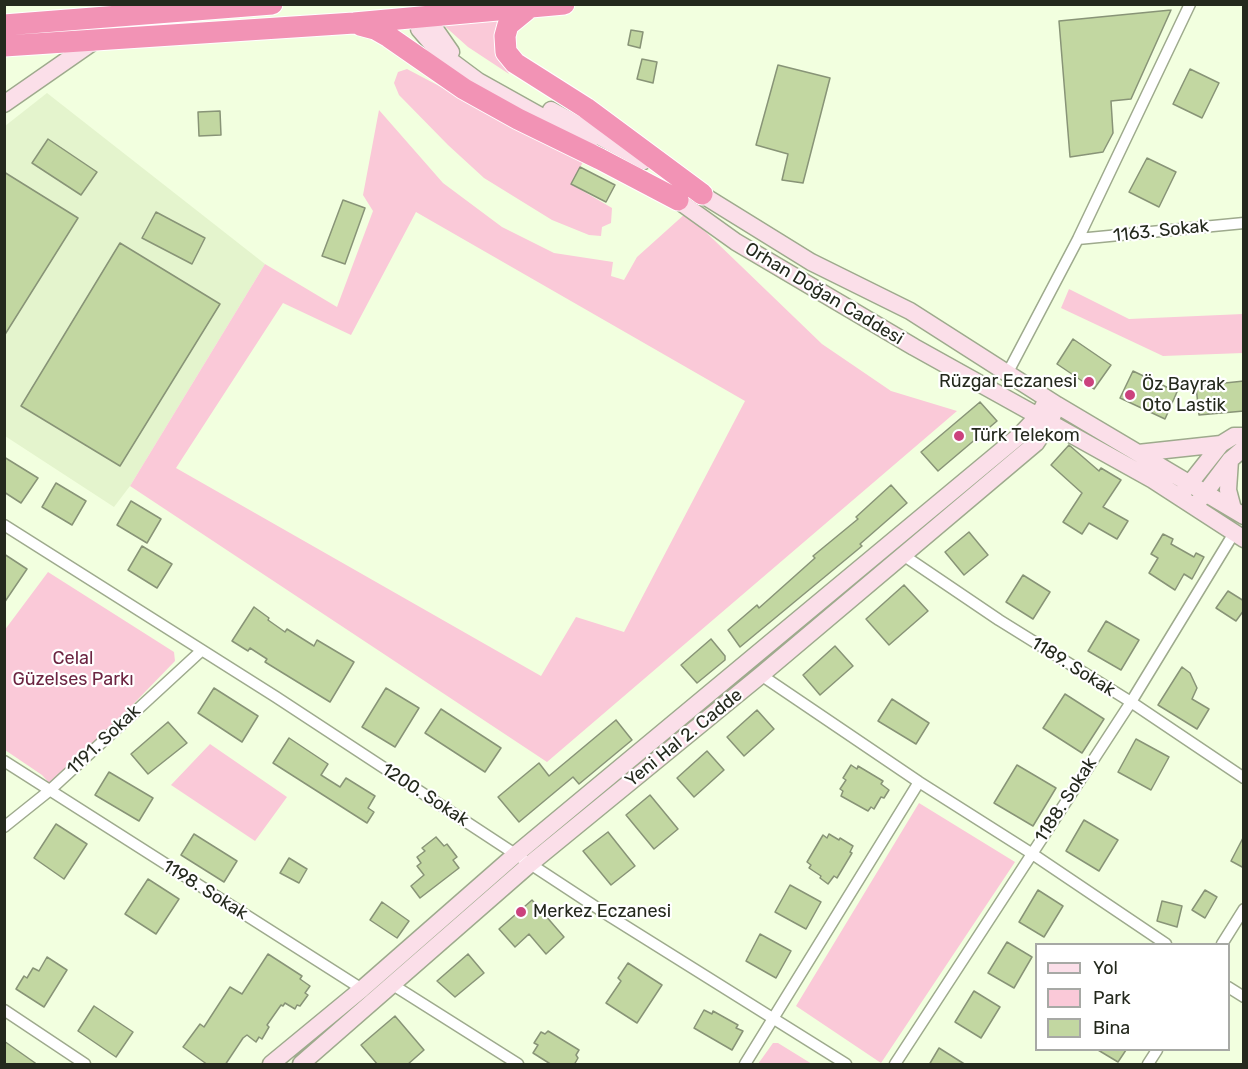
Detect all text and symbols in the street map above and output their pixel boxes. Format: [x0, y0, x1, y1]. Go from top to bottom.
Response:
street label: 1163. Sokak [1112, 215, 1210, 247]
street label: Orhan Doğan Caddesi [741, 238, 907, 350]
place label: Rüzgar Eczanesi [939, 371, 1077, 393]
place label: Öz Bayrak Oto Lastik [1142, 374, 1226, 416]
marker: Rüzgar Eczanesi [1082, 375, 1096, 389]
marker: Öz Bayrak Oto Lastik [1123, 388, 1137, 402]
place label: Türk Telekom [971, 425, 1080, 447]
marker: Türk Telekom [952, 429, 966, 443]
street label: 1189. Sokak [1027, 633, 1119, 701]
park label: Celal Güzelses Parkı [12, 648, 134, 690]
street label: Yeni Hal 2. Cadde [621, 684, 747, 792]
street label: 1191. Sokak [63, 701, 145, 779]
street label: 1188. Sokak [1031, 753, 1101, 847]
street label: 1200. Sokak [377, 759, 473, 831]
street label: 1198. Sokak [159, 855, 251, 925]
place label: Merkez Eczanesi [533, 901, 671, 923]
marker: Merkez Eczanesi [514, 905, 528, 919]
legend [1035, 943, 1230, 1051]
text: Yol [1093, 957, 1118, 979]
text: Park [1093, 987, 1130, 1009]
text: Bina [1093, 1017, 1130, 1039]

